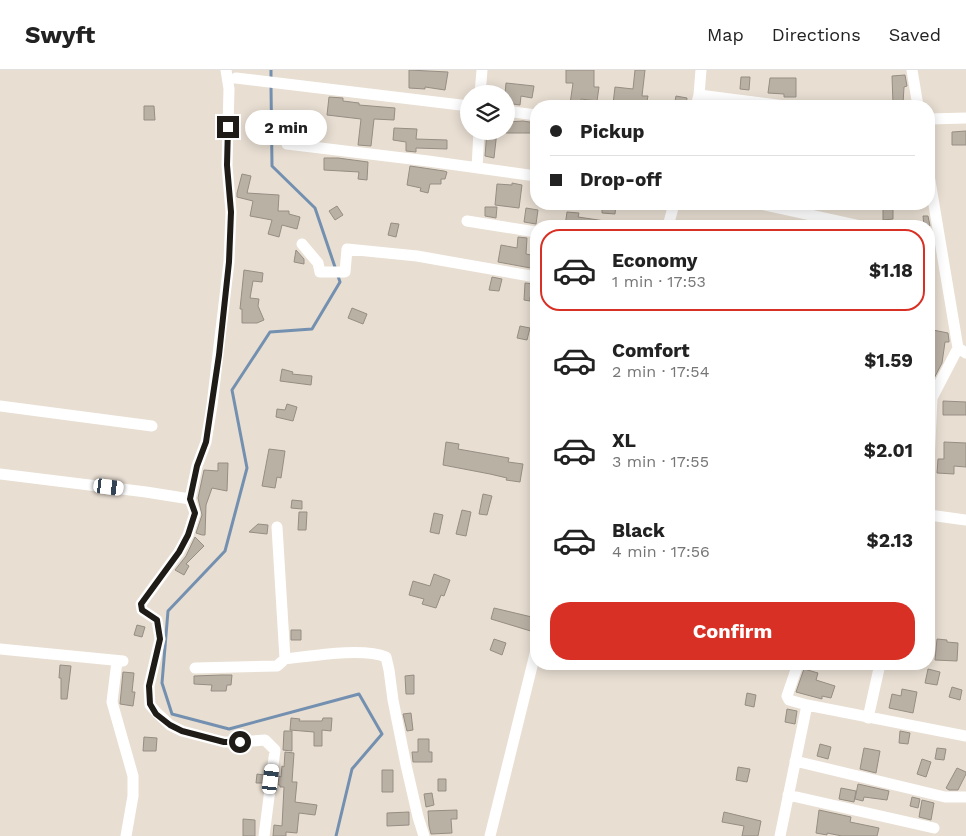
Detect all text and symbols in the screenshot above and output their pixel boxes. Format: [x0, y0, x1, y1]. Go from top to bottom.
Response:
text: Swyft [25, 21, 95, 49]
text: Map [707, 24, 744, 45]
text: Directions [772, 24, 861, 45]
text: Saved [889, 24, 941, 45]
map controls [460, 85, 515, 140]
button: layers [460, 85, 515, 140]
callout: 2 min [246, 110, 328, 144]
route end [217, 116, 239, 138]
text: 2 min [264, 118, 308, 137]
text: Pickup [580, 120, 644, 143]
text: Drop-off [580, 168, 662, 191]
icon: car [552, 248, 597, 293]
text: Economy [612, 249, 697, 272]
text: $1.18 [869, 259, 913, 282]
text: 1 min · 17:53 [612, 272, 706, 291]
icon: car [552, 338, 597, 383]
text: Comfort [612, 339, 690, 362]
text: $1.59 [864, 349, 913, 372]
text: 2 min · 17:54 [612, 362, 709, 381]
icon: car [552, 428, 597, 473]
text: XL [612, 429, 636, 452]
text: $2.01 [864, 439, 913, 462]
text: 3 min · 17:55 [612, 452, 709, 471]
car [93, 478, 124, 496]
icon: car [552, 518, 597, 563]
text: Black [612, 519, 665, 542]
text: $2.13 [866, 529, 913, 552]
text: 4 min · 17:56 [612, 542, 710, 561]
button: Confirm [550, 602, 915, 660]
route start [229, 731, 251, 753]
car [261, 763, 280, 795]

